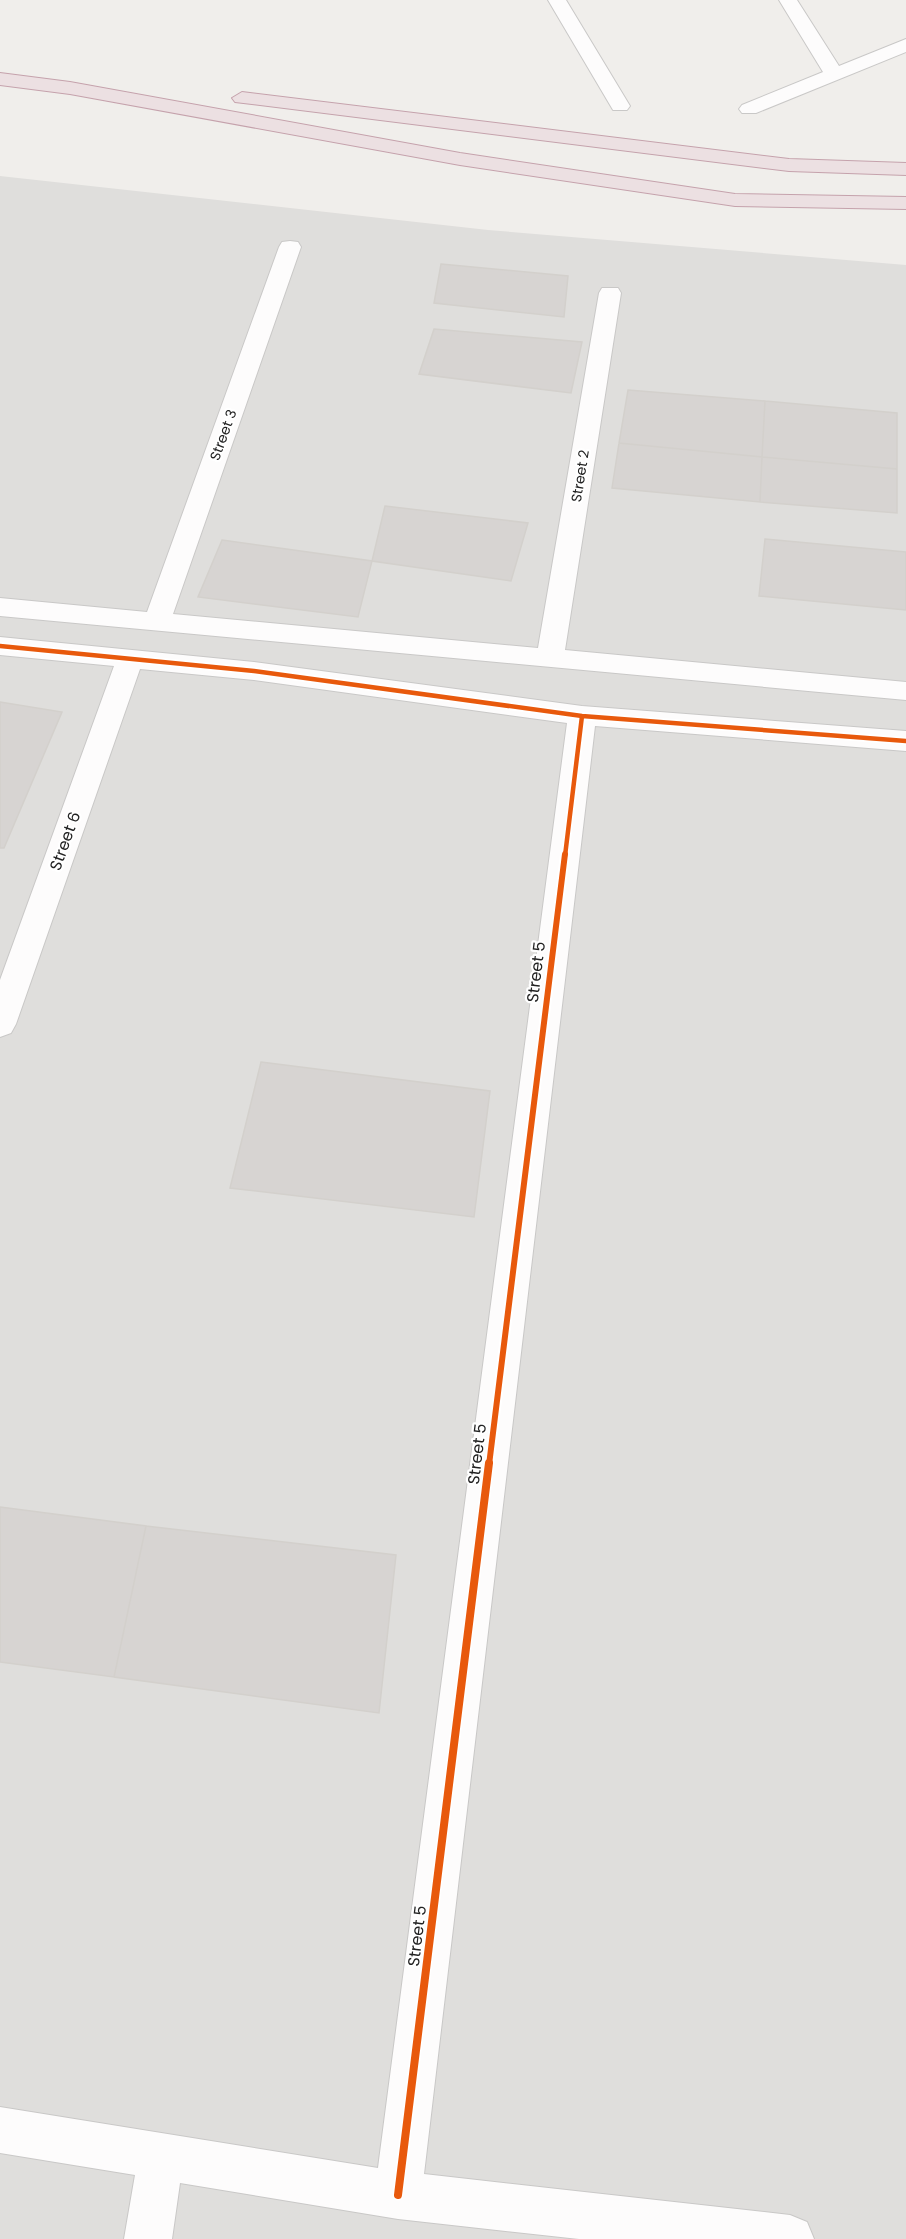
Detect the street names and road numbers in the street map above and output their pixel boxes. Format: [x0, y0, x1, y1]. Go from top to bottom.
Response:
street label: Street 3 [205, 407, 241, 463]
street label: Street 2 [566, 448, 594, 504]
street label: Street 6 [44, 808, 86, 874]
street label: Street 5 [521, 940, 551, 1004]
street label: Street 5 [462, 1422, 492, 1486]
street label: Street 5 [402, 1904, 432, 1968]

